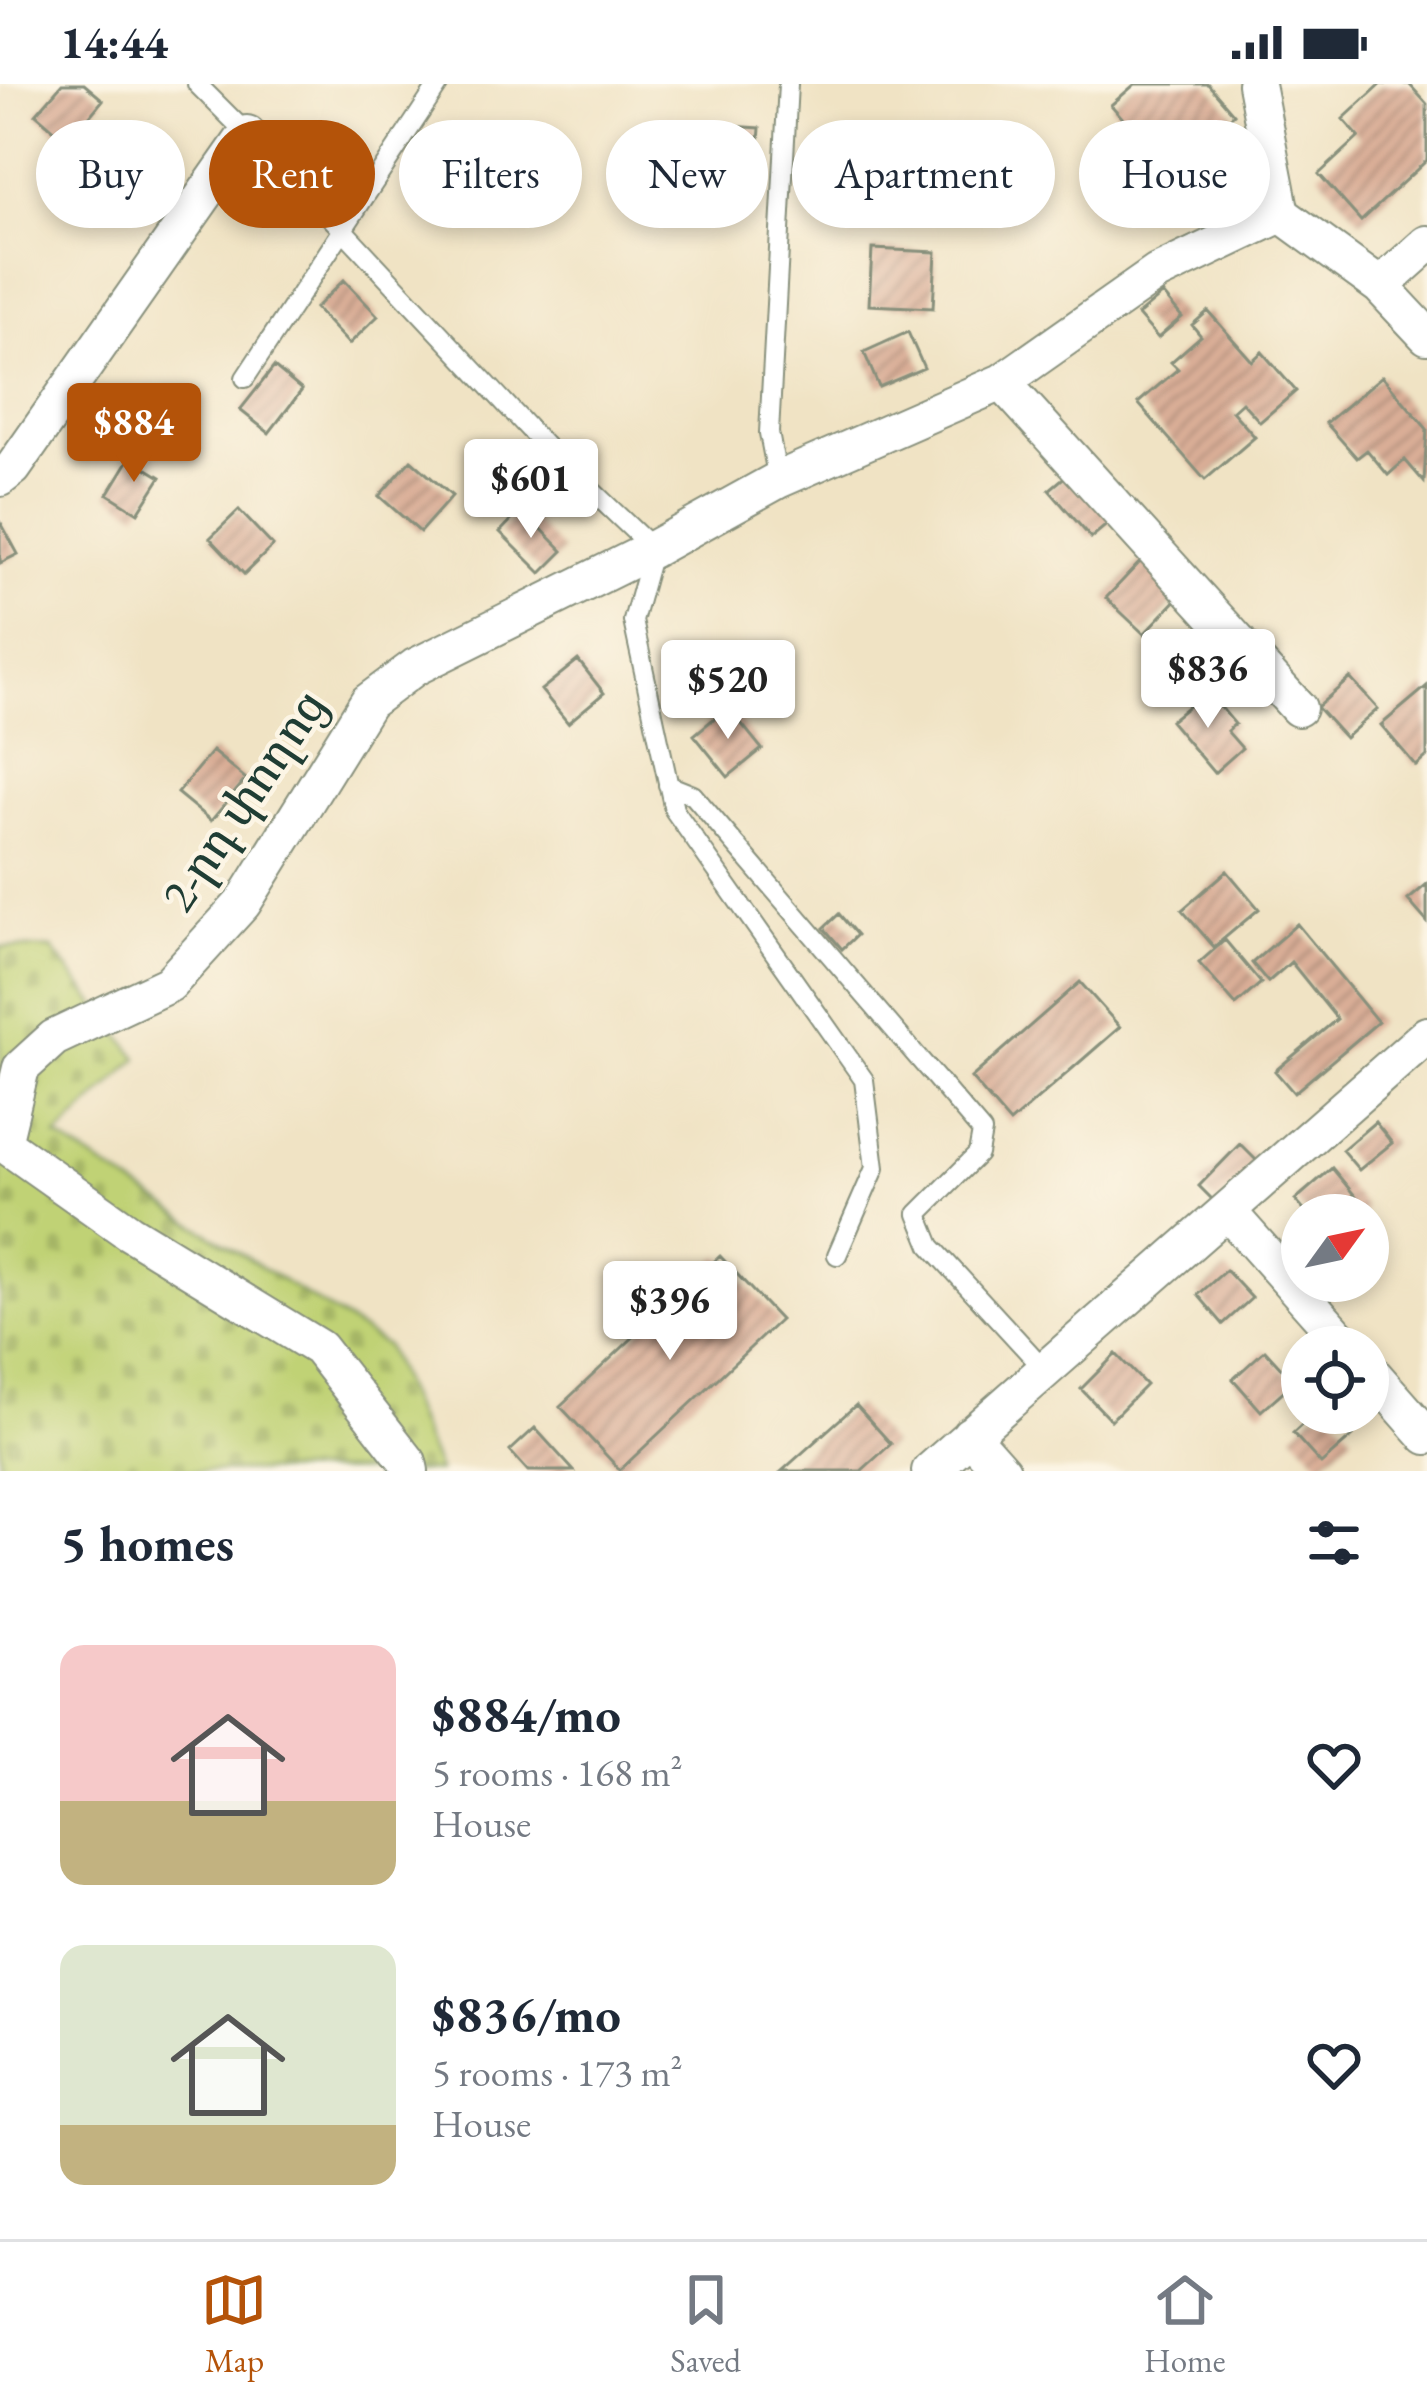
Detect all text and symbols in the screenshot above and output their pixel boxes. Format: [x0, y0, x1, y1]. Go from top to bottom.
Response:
text: 14:44 [60, 13, 168, 71]
chip: Buy [36, 120, 185, 228]
chip: Rent [209, 120, 375, 228]
chip: Filters [399, 120, 582, 228]
chip: New [606, 120, 768, 228]
chip: Apartment [792, 120, 1055, 228]
chip: House [1079, 120, 1270, 228]
pin: $884 [63, 383, 205, 485]
text: $884 [94, 396, 174, 447]
pin: $601 [460, 439, 602, 541]
text: $601 [491, 452, 571, 503]
pin: $836 [1137, 629, 1279, 731]
pin: $520 [657, 640, 799, 742]
text: $836 [1168, 642, 1248, 693]
text: $520 [688, 653, 768, 704]
street label: 2-րդ փողոց [146, 677, 340, 923]
north arrow [1281, 1194, 1389, 1302]
map controls [1281, 1194, 1389, 1434]
pin: $396 [599, 1261, 741, 1363]
text: $396 [630, 1274, 710, 1325]
button: locate [1281, 1326, 1389, 1434]
text: 5 homes [60, 1510, 234, 1576]
icon: filters [1301, 1510, 1367, 1576]
text: $884/mo [432, 1681, 621, 1747]
icon: home [156, 1693, 300, 1837]
icon: heart [1301, 1732, 1367, 1798]
text: 5 rooms · 168 m² [432, 1747, 683, 1798]
text: House [432, 1798, 531, 1849]
text: $836/mo [432, 1981, 621, 2047]
icon: home [156, 1993, 300, 2137]
icon: heart [1301, 2032, 1367, 2098]
text: 5 rooms · 173 m² [432, 2047, 683, 2098]
text: House [432, 2098, 531, 2149]
tab: Map [201, 2267, 267, 2382]
tab: Saved [670, 2267, 741, 2382]
tab: Home [1144, 2267, 1226, 2382]

